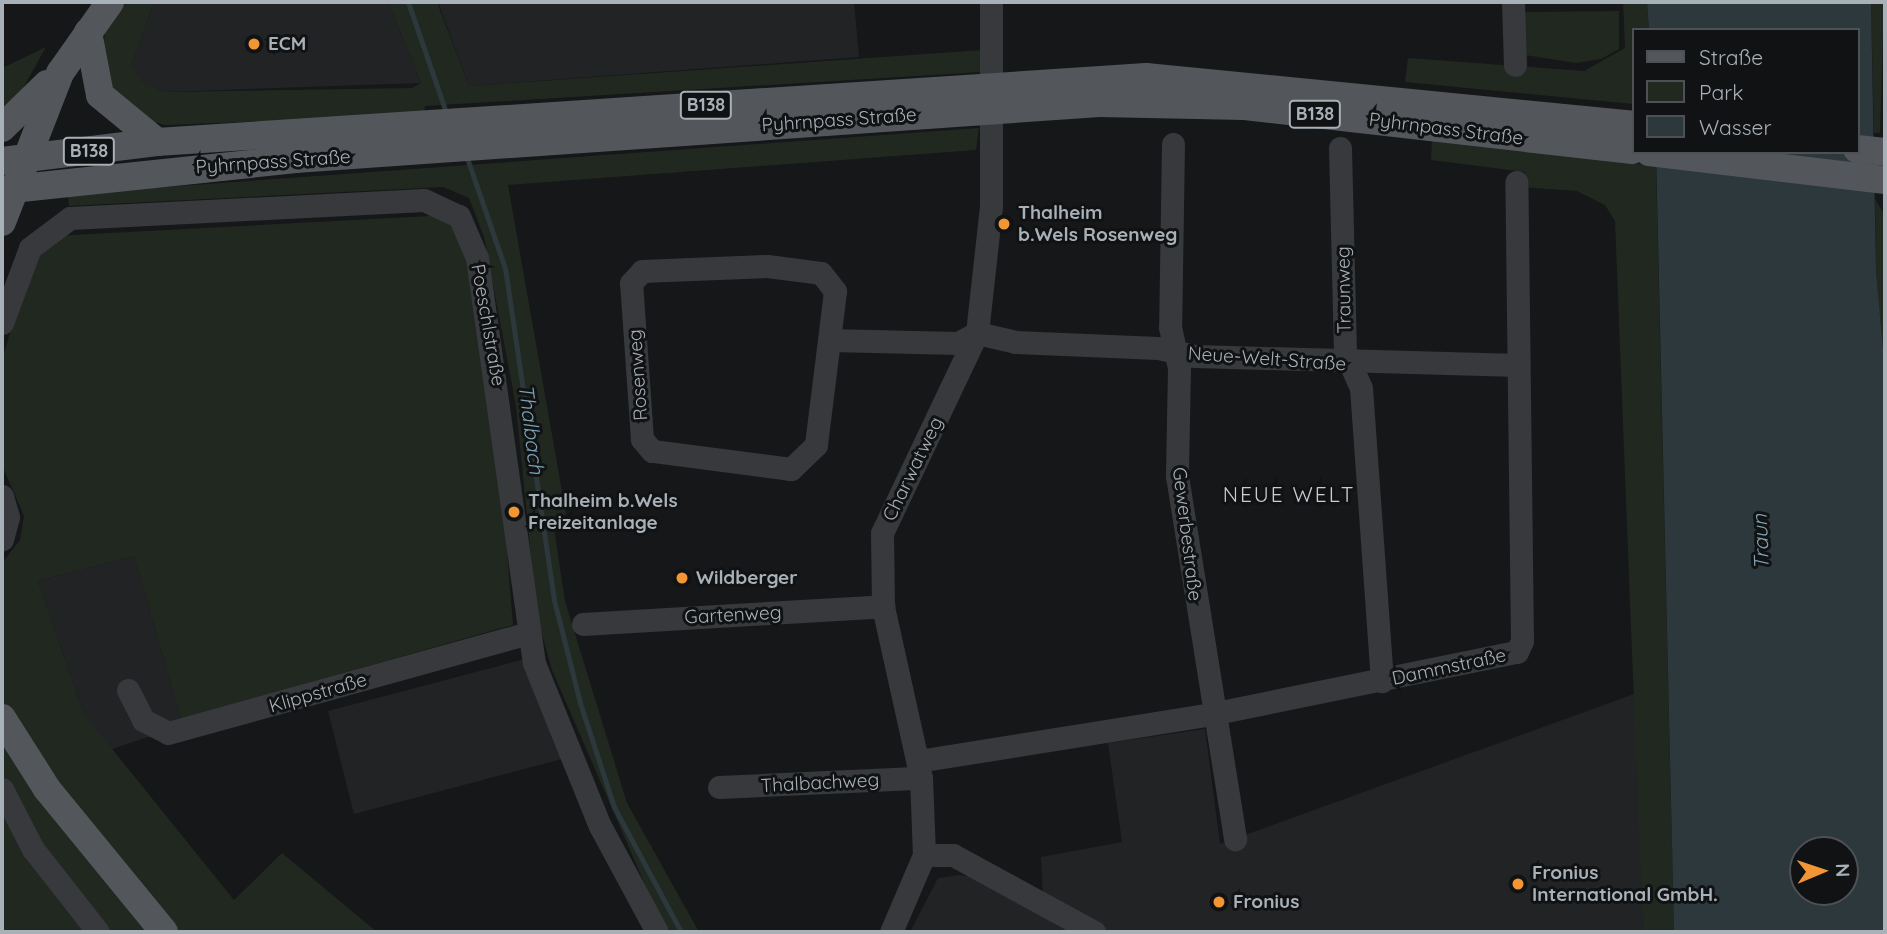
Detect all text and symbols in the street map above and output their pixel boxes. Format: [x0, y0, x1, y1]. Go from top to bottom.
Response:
legend [1632, 28, 1859, 154]
place label: ECM [268, 33, 306, 55]
marker: ECM [246, 36, 262, 52]
text: Straße [1699, 44, 1763, 70]
text: Park [1699, 79, 1743, 105]
road number: B138 [680, 90, 732, 120]
road number: B138 [1289, 100, 1341, 128]
street label: Pyhrnpass Straße [761, 103, 917, 137]
street label: Pyhrnpass Straße [1367, 108, 1525, 150]
text: Wasser [1699, 114, 1771, 140]
road number: B138 [63, 136, 115, 166]
street label: Pyhrnpass Straße [195, 145, 351, 179]
place label: Thalheim b.Wels Rosenweg [1018, 202, 1177, 246]
marker: Thalheim b.Wels Rosenweg [996, 216, 1012, 232]
street label: Traunweg [1332, 246, 1356, 334]
street label: Poeschlstraße [466, 262, 510, 388]
street label: Rosenweg [623, 329, 653, 421]
street label: Neue-Welt-Straße [1187, 342, 1347, 376]
water label: Thalbach [514, 383, 550, 475]
street label: Charwatweg [878, 413, 948, 525]
street label: Gewerbestraße [1167, 466, 1207, 602]
district label: NEUE WELT [1224, 481, 1354, 507]
place label: Thalheim b.Wels Freizeitanlage [528, 490, 678, 534]
marker: Thalheim b.Wels Freizeitanlage [506, 504, 522, 520]
water label: Traun [1746, 514, 1774, 570]
place label: Wildberger [696, 567, 798, 589]
marker: Wildberger [674, 570, 690, 586]
street label: Gartenweg [684, 601, 782, 629]
street label: Dammstraße [1390, 644, 1508, 690]
street label: Klippstraße [267, 668, 369, 718]
street label: Thalbachweg [760, 769, 880, 797]
north arrow [1789, 836, 1859, 906]
place label: Fronius International GmbH. [1532, 862, 1718, 906]
text: N [1831, 863, 1855, 878]
marker: Fronius International GmbH. [1510, 876, 1526, 892]
place label: Fronius [1233, 891, 1299, 913]
marker: Fronius [1211, 894, 1227, 910]

